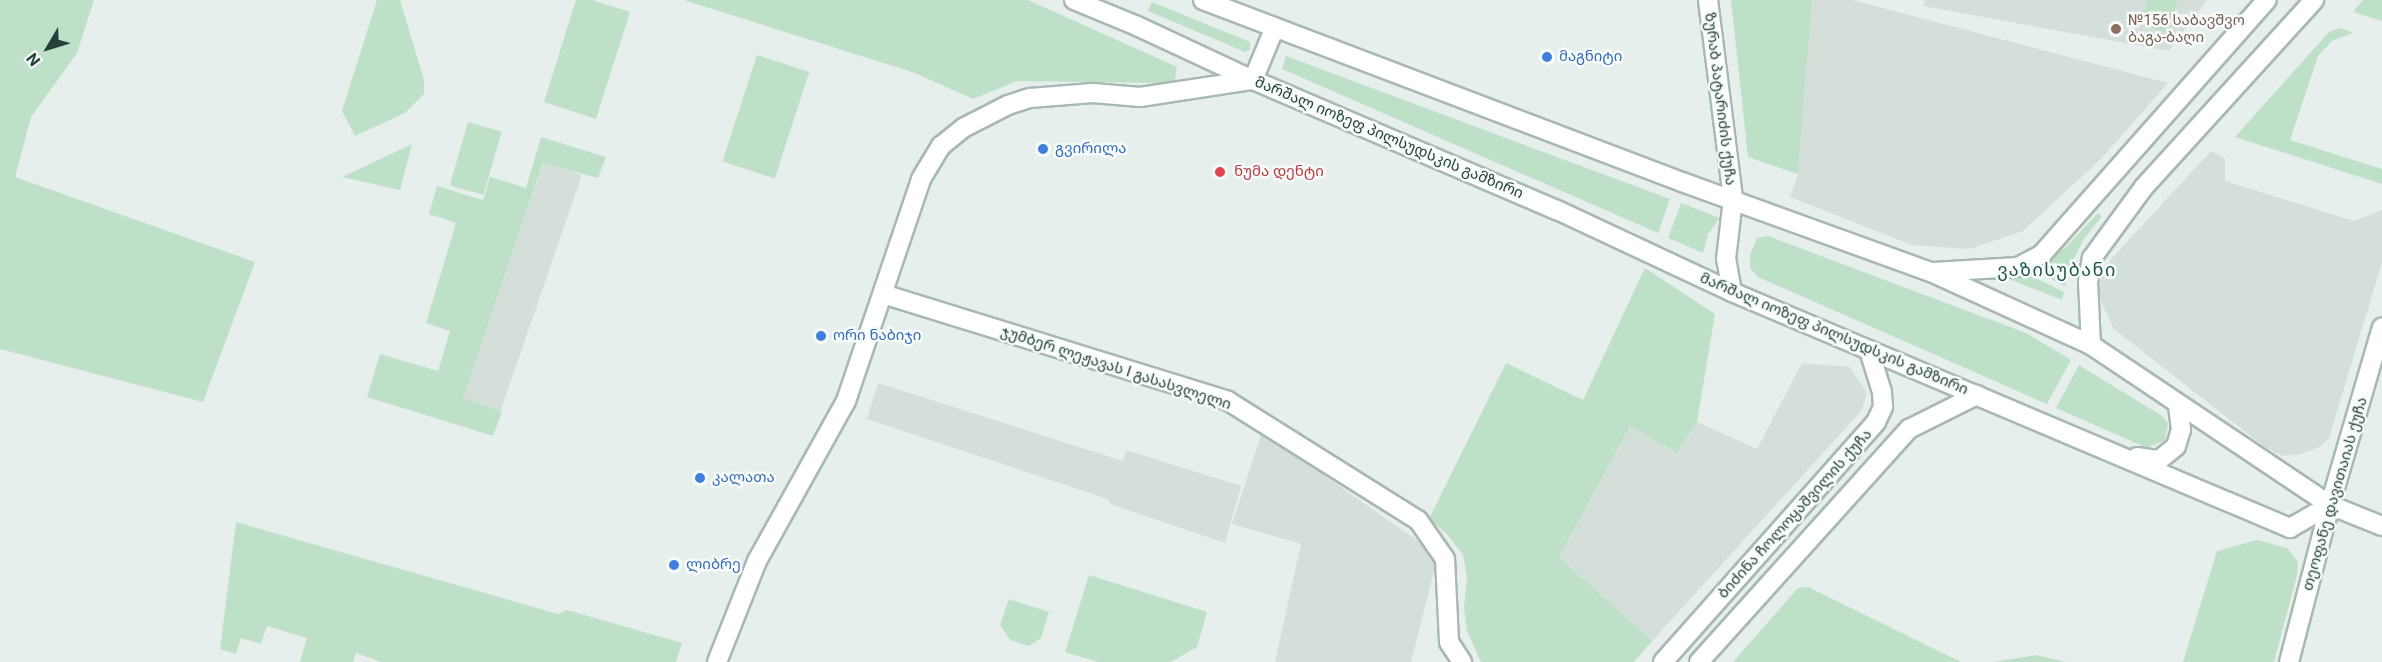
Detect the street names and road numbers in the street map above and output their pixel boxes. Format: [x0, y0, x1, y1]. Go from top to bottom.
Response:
street label: ზურაბ პატარიძის ქუჩა [1700, 12, 1740, 186]
street label: მარშალ იოზეფ პილსუდსკის გამზირი [1252, 73, 1526, 203]
street label: მარშალ იოზეფ პილსუდსკის გამზირი [1697, 269, 1971, 399]
street label: ჯუმბერ ლეჟავას I გასასვლელი [999, 322, 1233, 414]
street label: თეოფანე დავითაიას ქუჩა [2299, 395, 2371, 593]
street label: ბიძინა ჩოლოყაშვილის ქუჩა [1714, 426, 1876, 602]

